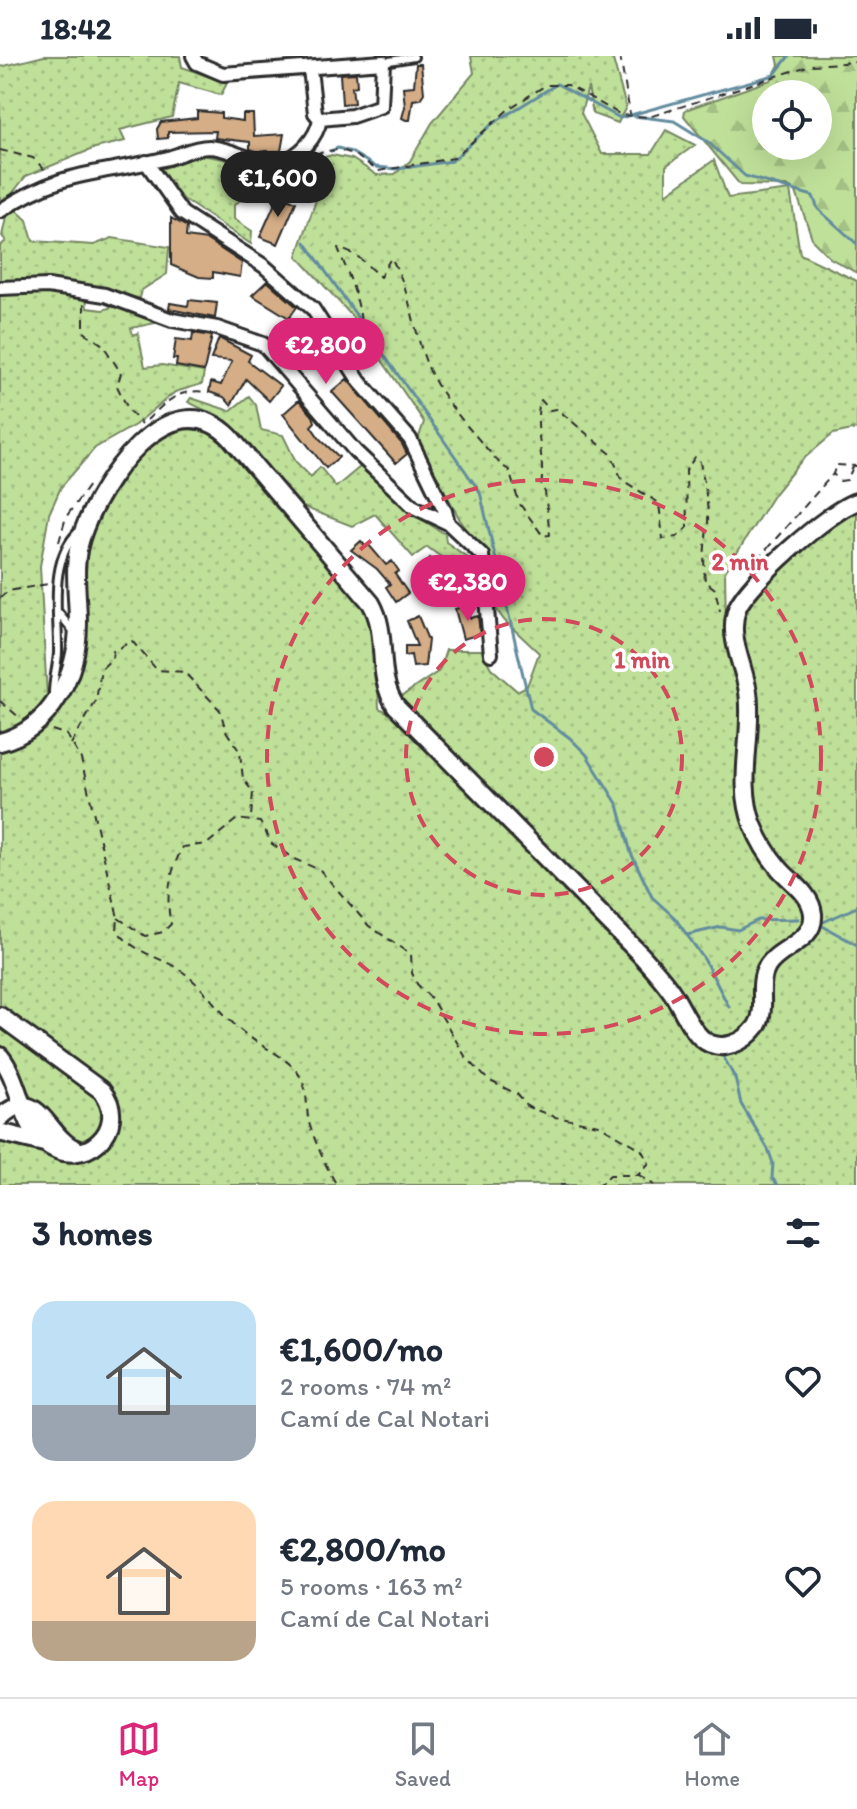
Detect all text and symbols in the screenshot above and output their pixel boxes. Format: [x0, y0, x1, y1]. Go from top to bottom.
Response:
text: 18:42 [40, 10, 112, 47]
map controls [752, 80, 832, 160]
button: locate [752, 80, 832, 160]
pin: €1,600 [213, 151, 343, 219]
text: €1,600 [239, 161, 317, 193]
pin: €2,800 [261, 318, 391, 386]
text: €2,800 [286, 328, 366, 360]
text: 2 min [711, 547, 769, 576]
pin: €2,380 [403, 555, 533, 623]
text: €2,380 [428, 565, 508, 597]
text: 1 min [614, 645, 670, 674]
centre of rings [530, 743, 558, 771]
icon: filters [781, 1211, 825, 1255]
text: 3 homes [32, 1213, 153, 1254]
text: €1,600/mo [280, 1329, 443, 1370]
icon: home [96, 1333, 192, 1429]
icon: heart [781, 1359, 825, 1403]
text: 2 rooms · 74 m² [280, 1370, 451, 1402]
text: Camí de Cal Notari [280, 1402, 490, 1434]
text: €2,800/mo [280, 1529, 446, 1570]
icon: home [96, 1533, 192, 1629]
icon: heart [781, 1559, 825, 1603]
text: 5 rooms · 163 m² [280, 1570, 463, 1602]
text: Camí de Cal Notari [280, 1602, 490, 1634]
tab: Map [117, 1717, 161, 1792]
tab: Saved [395, 1717, 451, 1792]
tab: Home [685, 1717, 740, 1792]

